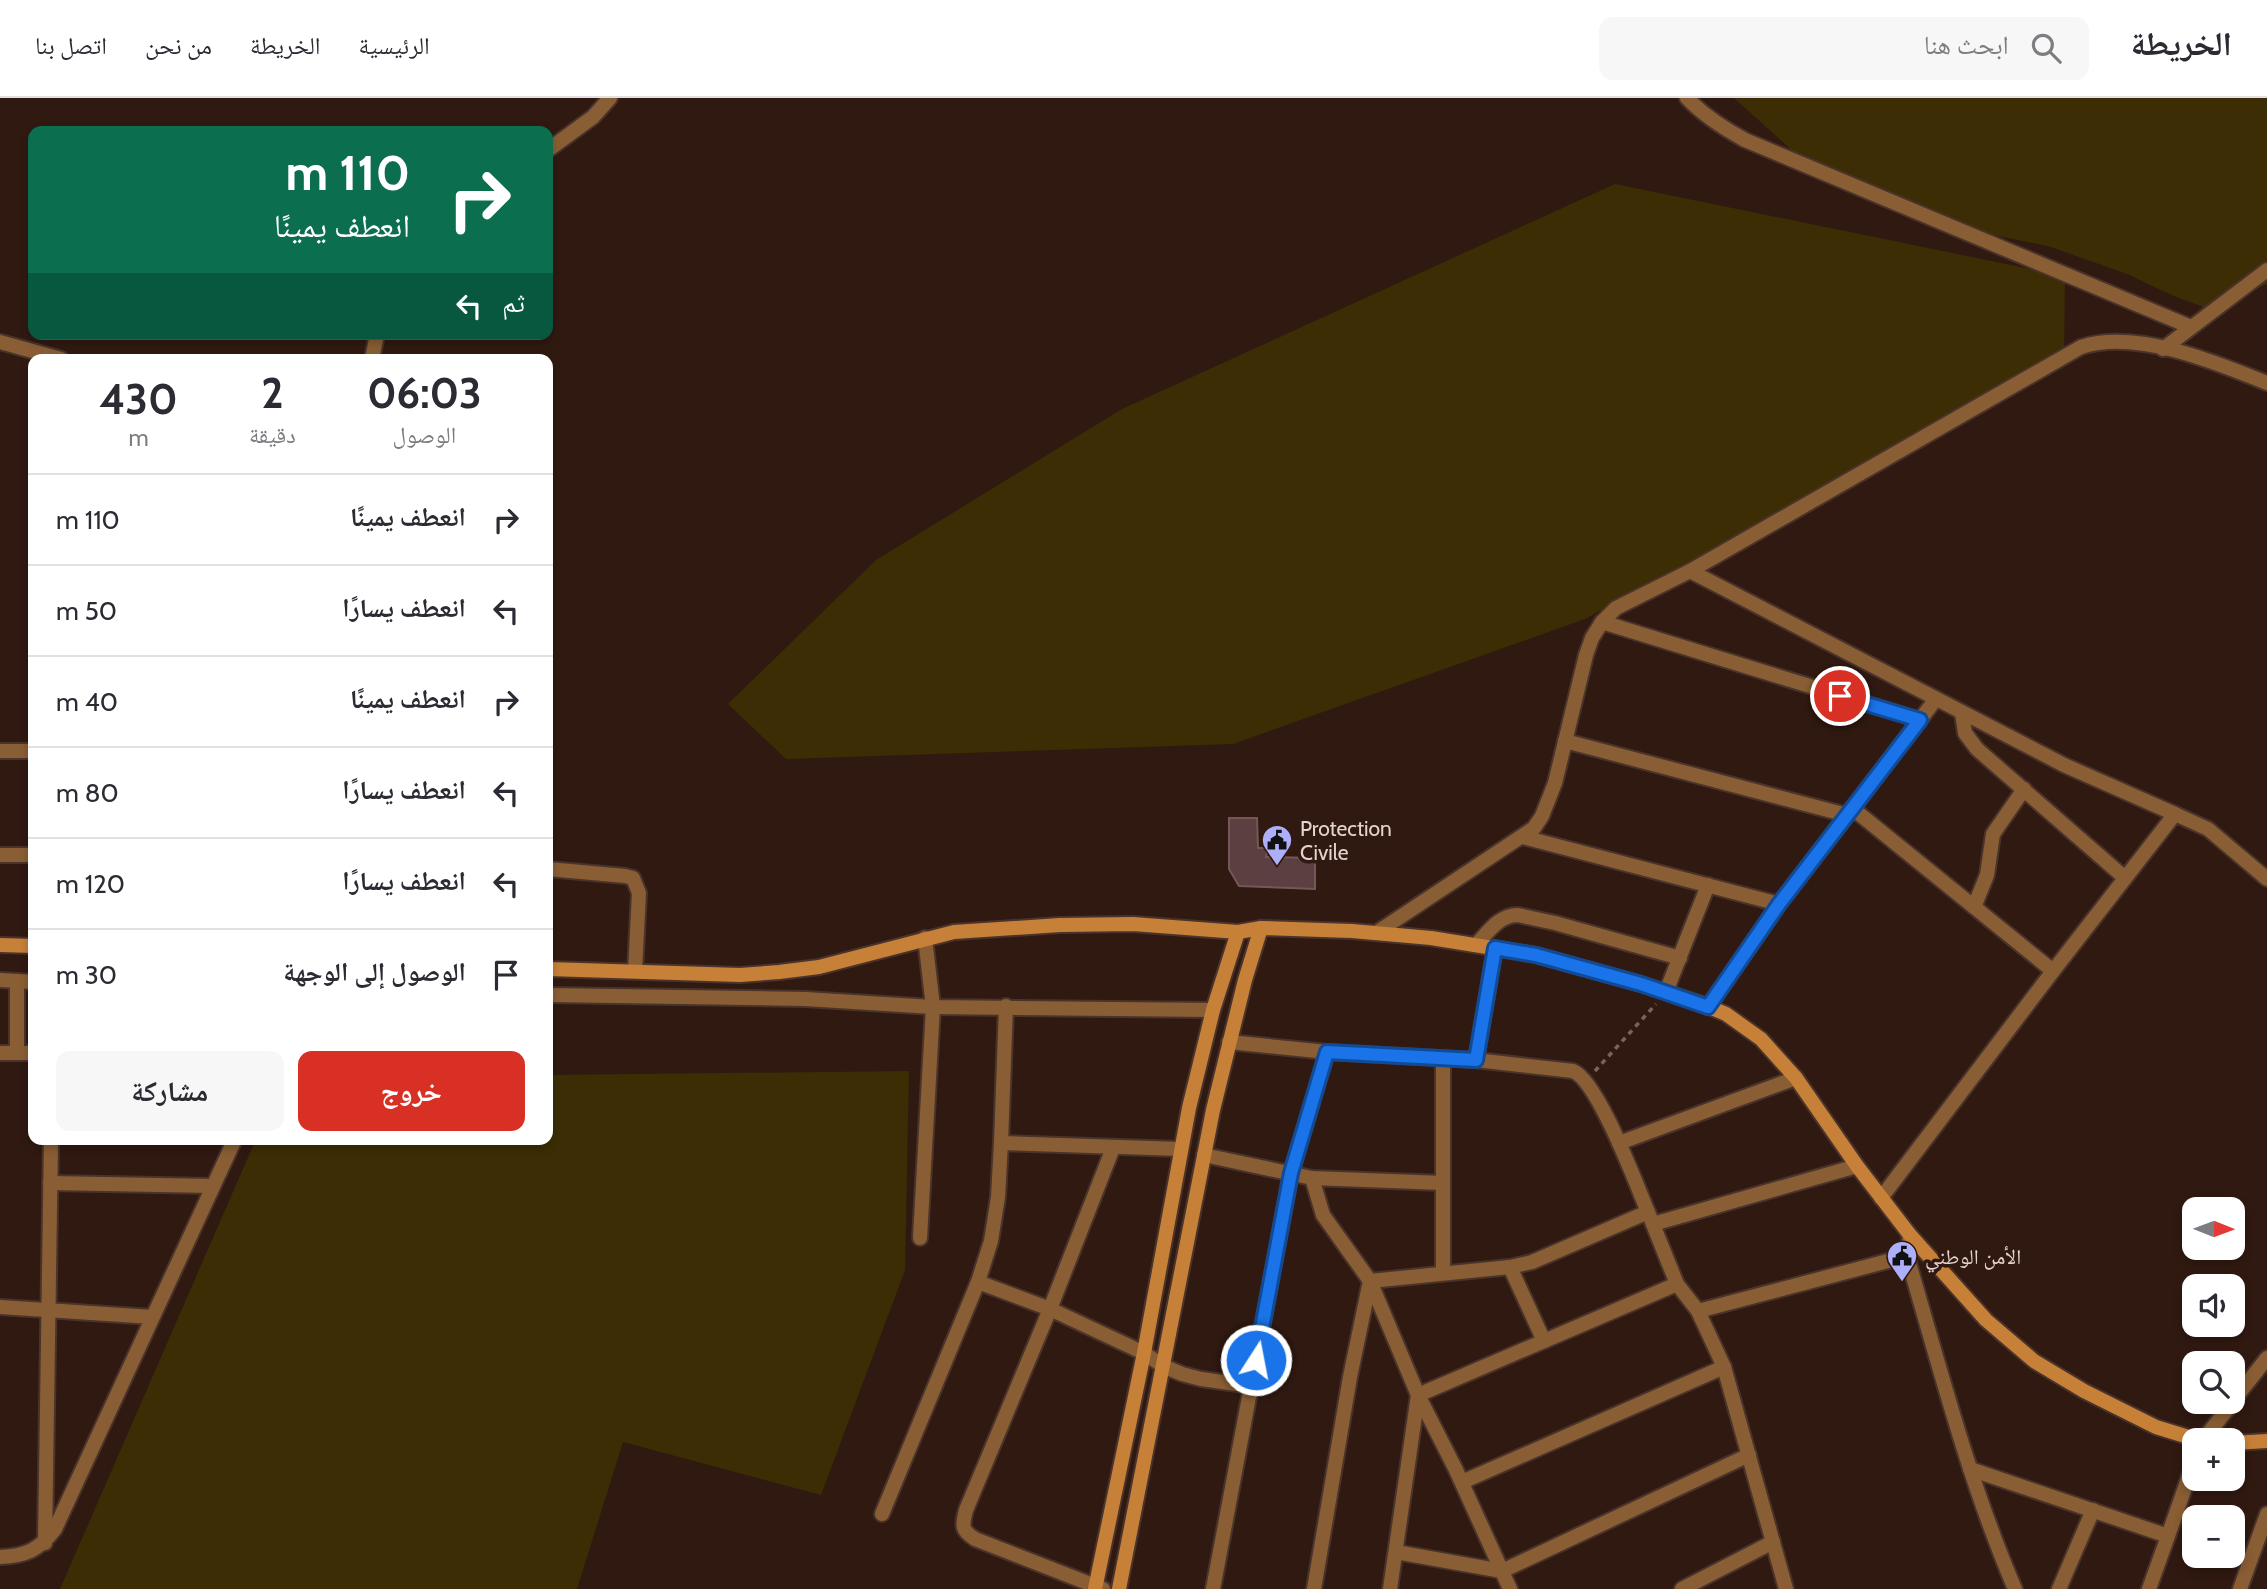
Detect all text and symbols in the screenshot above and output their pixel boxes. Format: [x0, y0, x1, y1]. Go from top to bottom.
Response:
search box [1599, 17, 2089, 80]
text: الخريطة [2131, 23, 2232, 63]
text: ابحث هنا [1924, 29, 2009, 61]
icon: search [2027, 29, 2065, 67]
text: اتصل بنا [35, 31, 107, 60]
text: من نحن [145, 31, 212, 60]
text: الخريطة [250, 31, 321, 60]
text: الرئيسية [359, 31, 430, 60]
text: 110 m [286, 143, 410, 202]
icon: right [434, 154, 525, 245]
text: انعطف يمينًا [274, 206, 410, 245]
icon: left [450, 287, 488, 325]
text: ثم [502, 287, 525, 319]
text: 2 [261, 367, 283, 419]
text: 06:03 [367, 367, 482, 419]
text: 430 [99, 373, 178, 425]
text: دقيقة [249, 421, 296, 449]
text: الوصول [393, 421, 456, 449]
text: m [128, 424, 149, 452]
text: انعطف يمينًا [350, 501, 466, 533]
icon: right [487, 501, 525, 539]
text: 110 m [56, 504, 120, 536]
text: انعطف يسارًا [342, 592, 466, 624]
icon: left [487, 592, 525, 630]
text: 50 m [56, 595, 117, 627]
pin [1810, 666, 1870, 726]
icon: arrive [1821, 677, 1859, 715]
text: انعطف يمينًا [350, 683, 466, 715]
icon: right [487, 683, 525, 721]
text: 40 m [56, 686, 118, 718]
text: انعطف يسارًا [342, 774, 466, 806]
icon: left [487, 774, 525, 812]
text: 80 m [56, 777, 119, 809]
place label: Protection Civile [1300, 816, 1392, 865]
public building icon: Protection Civile [1260, 823, 1294, 867]
text: انعطف يسارًا [342, 865, 466, 897]
icon: left [487, 865, 525, 903]
text: 120 m [56, 868, 125, 900]
text: الوصول إلى الوجهة [283, 956, 466, 988]
icon: arrive [487, 956, 525, 994]
text: 30 m [56, 959, 117, 991]
button: مشاركة [56, 1051, 284, 1131]
button: خروج [298, 1051, 525, 1131]
north arrow [2182, 1197, 2245, 1260]
map controls [2182, 1197, 2245, 1568]
public building icon: الأمن الوطني [1885, 1239, 1919, 1283]
place label: الأمن الوطني [1925, 1244, 2021, 1273]
button: sound [2182, 1274, 2245, 1337]
position arrow [1219, 1323, 1293, 1397]
button: search [2182, 1351, 2245, 1414]
button: + [2182, 1428, 2245, 1491]
button: − [2182, 1505, 2245, 1568]

